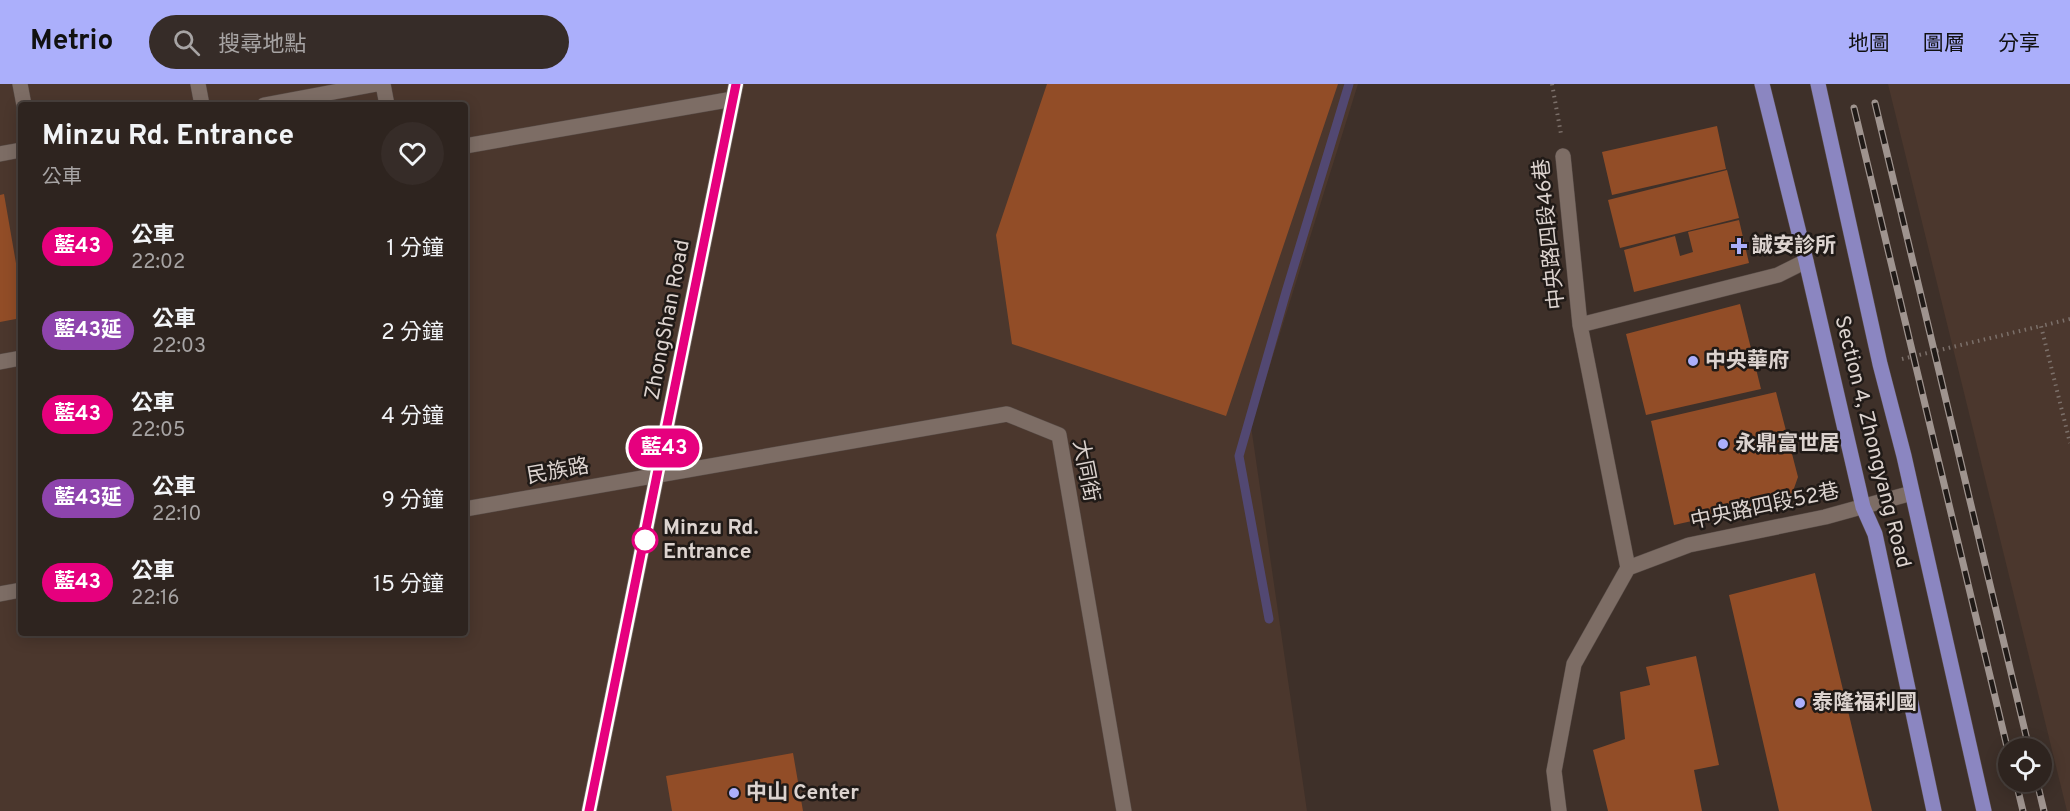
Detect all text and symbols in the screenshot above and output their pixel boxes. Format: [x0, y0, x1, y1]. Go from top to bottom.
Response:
search box [149, 15, 569, 69]
text: Metrio [30, 24, 113, 60]
icon: search [170, 26, 203, 59]
text: 地圖 [1848, 31, 1890, 58]
text: 圖層 [1923, 31, 1965, 58]
text: 分享 [1998, 31, 2040, 58]
text: 搜尋地點 [218, 32, 306, 59]
text: Minzu Rd. Entrance [42, 119, 294, 155]
button: heart [381, 122, 444, 185]
street label: 中央路四段46巷 [1529, 157, 1571, 311]
text: 公車 [42, 165, 82, 191]
text: 公車 [131, 223, 175, 250]
text: 藍43 [54, 233, 101, 260]
place label: 誠安診所 [1752, 233, 1836, 260]
text: 1 分鐘 [387, 236, 444, 263]
marker: 誠安診所 [1730, 237, 1748, 255]
street label: ZhongShan Road [639, 238, 697, 402]
text: 22:02 [131, 250, 185, 276]
text: 公車 [152, 307, 196, 334]
street label: Section 4, Zhongyang Road [1828, 313, 1916, 571]
text: 藍43延 [54, 317, 122, 344]
text: 2 分鐘 [381, 320, 444, 347]
text: 22:03 [152, 334, 206, 360]
place label: 中央華府 [1705, 348, 1789, 375]
marker: 中央華府 [1686, 354, 1700, 368]
text: 公車 [131, 391, 175, 418]
text: 藍43 [54, 401, 101, 428]
text: 4 分鐘 [381, 404, 444, 431]
text: 22:05 [131, 418, 185, 444]
line badge: 藍43 [630, 428, 698, 468]
place label: 永鼎富世居 [1735, 431, 1840, 458]
text: 藍43 [640, 435, 688, 462]
marker: 永鼎富世居 [1716, 437, 1730, 451]
street label: 大同街 [1066, 438, 1104, 504]
street label: 民族路 [525, 453, 591, 491]
text: 公車 [152, 475, 196, 502]
street label: 中央路四段52巷 [1688, 478, 1842, 536]
text: 藍43延 [54, 485, 122, 512]
text: 9 分鐘 [382, 488, 444, 515]
text: 22:10 [152, 502, 201, 528]
place label: Minzu Rd. Entrance [663, 515, 759, 566]
marker: Minzu Rd. Entrance [632, 527, 658, 553]
text: 公車 [131, 559, 175, 586]
text: 藍43 [54, 569, 101, 596]
text: 15 分鐘 [373, 572, 444, 599]
text: 22:16 [131, 586, 179, 612]
place label: 泰隆福利國 [1812, 690, 1917, 717]
marker: 泰隆福利國 [1793, 696, 1807, 710]
map controls [1998, 738, 2052, 792]
button: locate [1998, 738, 2052, 792]
place label: 中山 Center [746, 780, 859, 807]
marker: 中山 Center [727, 786, 741, 800]

